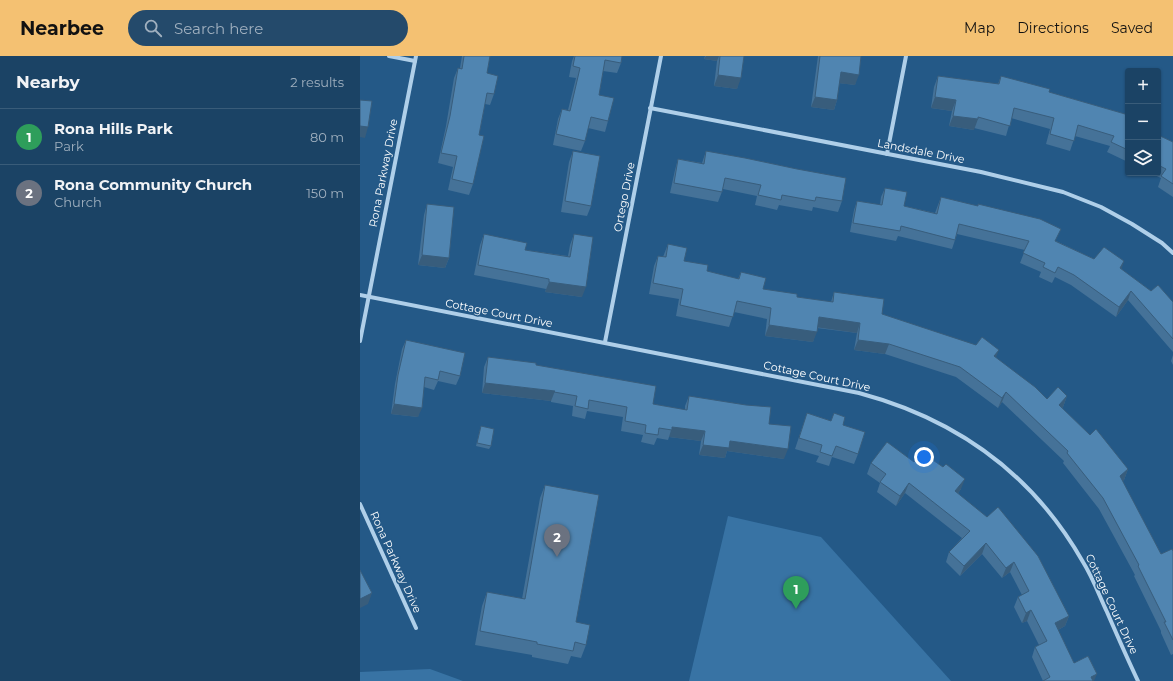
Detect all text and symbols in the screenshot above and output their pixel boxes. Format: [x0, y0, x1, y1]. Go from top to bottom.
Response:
search box [128, 10, 408, 46]
text: Nearbee [20, 17, 104, 40]
icon: search [142, 17, 164, 39]
text: Search here [174, 19, 263, 38]
text: Map [964, 19, 995, 37]
text: Directions [1017, 19, 1089, 37]
text: Saved [1111, 19, 1153, 37]
map controls [1125, 68, 1161, 176]
button: + [1125, 68, 1161, 104]
text: Nearby [16, 72, 80, 92]
text: 2 results [290, 74, 344, 90]
button: − [1125, 104, 1161, 140]
street label: Rona Parkway Drive [366, 117, 400, 228]
text: Rona Hills Park [54, 119, 173, 138]
text: 1 [26, 129, 32, 145]
text: 80 m [310, 129, 344, 145]
street label: Landsdale Drive [876, 136, 966, 166]
text: Park [54, 138, 84, 154]
button: layers [1125, 140, 1161, 176]
street label: Ortego Drive [610, 161, 638, 233]
text: Rona Community Church [54, 175, 252, 194]
text: 2 [25, 185, 33, 201]
text: 150 m [306, 185, 344, 201]
text: Church [54, 194, 102, 210]
street label: Cottage Court Drive [444, 296, 554, 330]
street label: Cottage Court Drive [762, 358, 872, 394]
your location [914, 447, 934, 467]
street label: Rona Parkway Drive [367, 509, 425, 615]
pin: 2 [544, 524, 570, 557]
street label: Cottage Court Drive [1083, 552, 1142, 657]
pin: 1 [783, 576, 809, 609]

